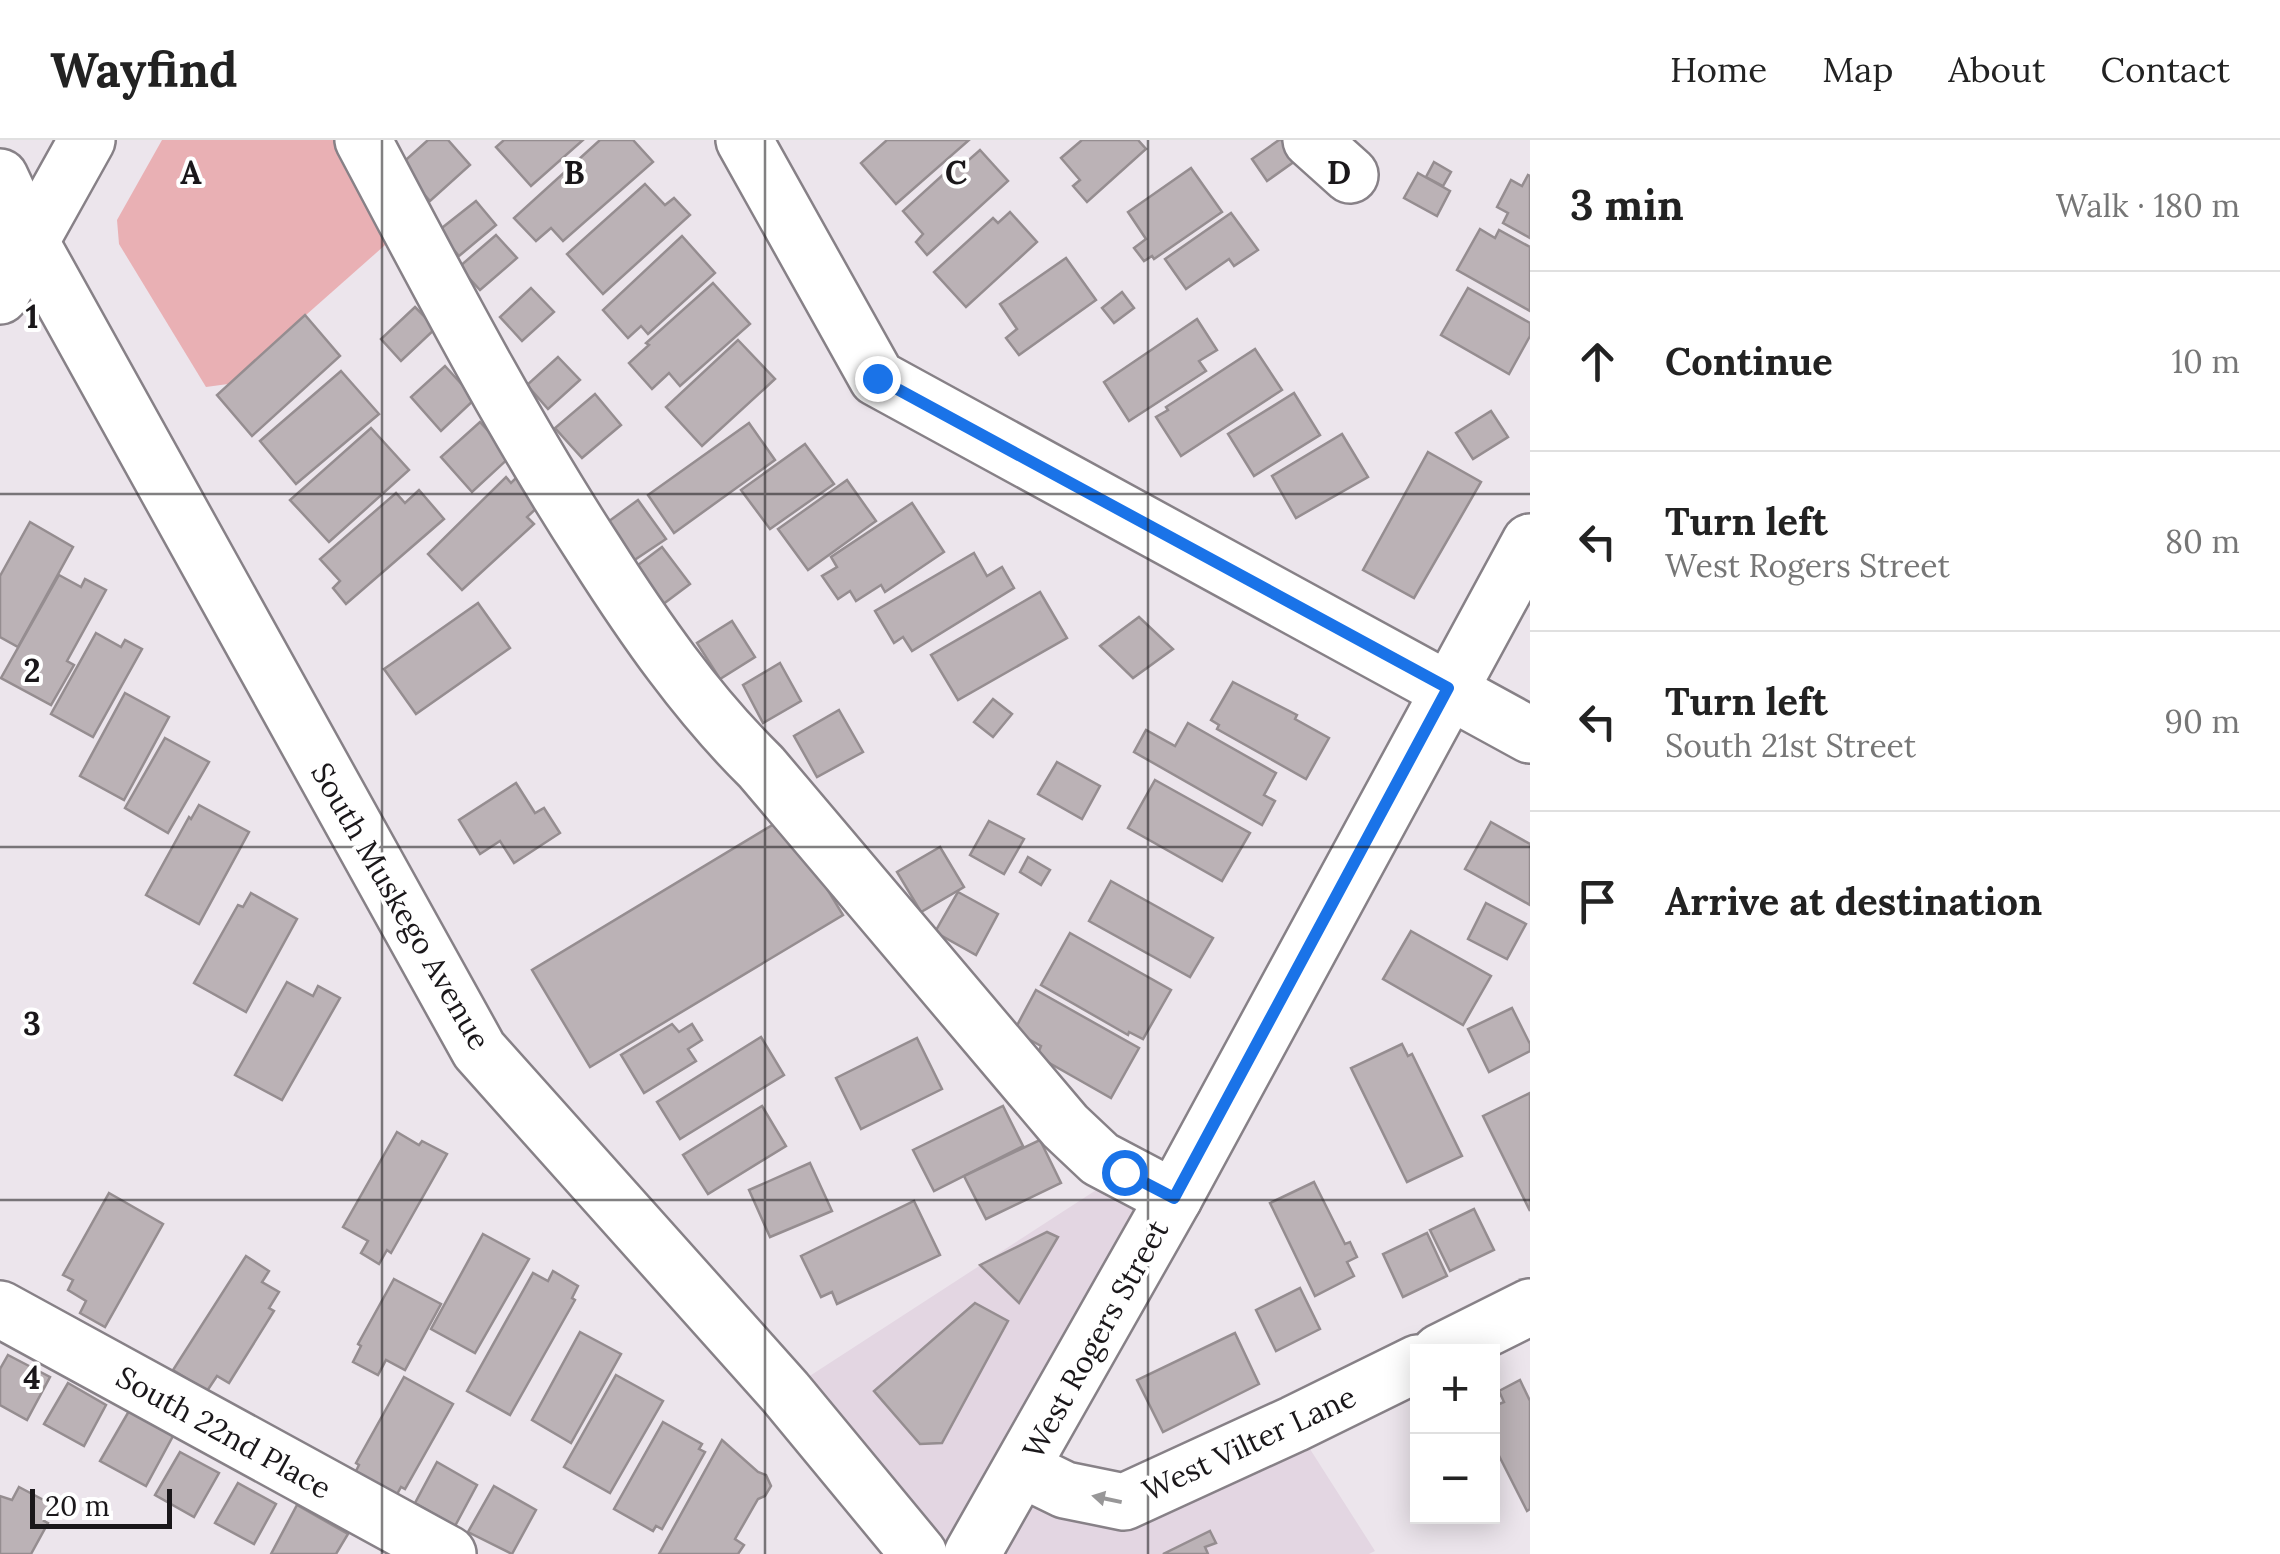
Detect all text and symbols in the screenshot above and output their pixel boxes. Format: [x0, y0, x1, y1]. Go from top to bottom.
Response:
text: Wayfind [50, 39, 238, 100]
text: Home [1670, 47, 1767, 92]
text: Map [1822, 47, 1893, 92]
text: About [1948, 47, 2046, 92]
text: Contact [2101, 47, 2230, 92]
text: A [180, 152, 202, 193]
text: B [563, 152, 585, 193]
text: C [945, 152, 967, 193]
text: D [1327, 152, 1351, 193]
text: 3 min [1570, 178, 1684, 232]
text: Walk · 180 m [2056, 185, 2240, 226]
text: 1 [26, 296, 39, 337]
icon: ahead [1570, 334, 1625, 389]
text: Continue [1665, 337, 1833, 385]
text: 10 m [2171, 341, 2240, 382]
route end [855, 356, 901, 402]
text: Turn left [1665, 497, 1828, 545]
icon: left [1570, 514, 1625, 569]
text: 80 m [2165, 521, 2240, 562]
text: West Rogers Street [1665, 545, 1950, 586]
text: 2 [23, 650, 41, 691]
text: Turn left [1665, 677, 1828, 725]
icon: left [1570, 694, 1625, 749]
text: 90 m [2165, 701, 2240, 742]
text: South 21st Street [1665, 725, 1916, 766]
street label: South Muskego Avenue [302, 756, 499, 1057]
icon: arrive [1570, 874, 1625, 929]
text: Arrive at destination [1665, 877, 2042, 925]
text: 3 [23, 1003, 41, 1044]
route start [1102, 1150, 1148, 1196]
street label: West Rogers Street [1014, 1213, 1177, 1465]
map controls [1410, 1344, 1500, 1524]
button: + [1410, 1344, 1500, 1434]
text: 4 [23, 1357, 41, 1398]
street label: South 22nd Place [110, 1357, 338, 1507]
street label: West Vilter Lane [1136, 1377, 1362, 1509]
button: − [1410, 1434, 1500, 1524]
scale bar [30, 1484, 172, 1528]
text: 20 m [45, 1488, 110, 1524]
one-way arrow [1091, 1490, 1122, 1506]

